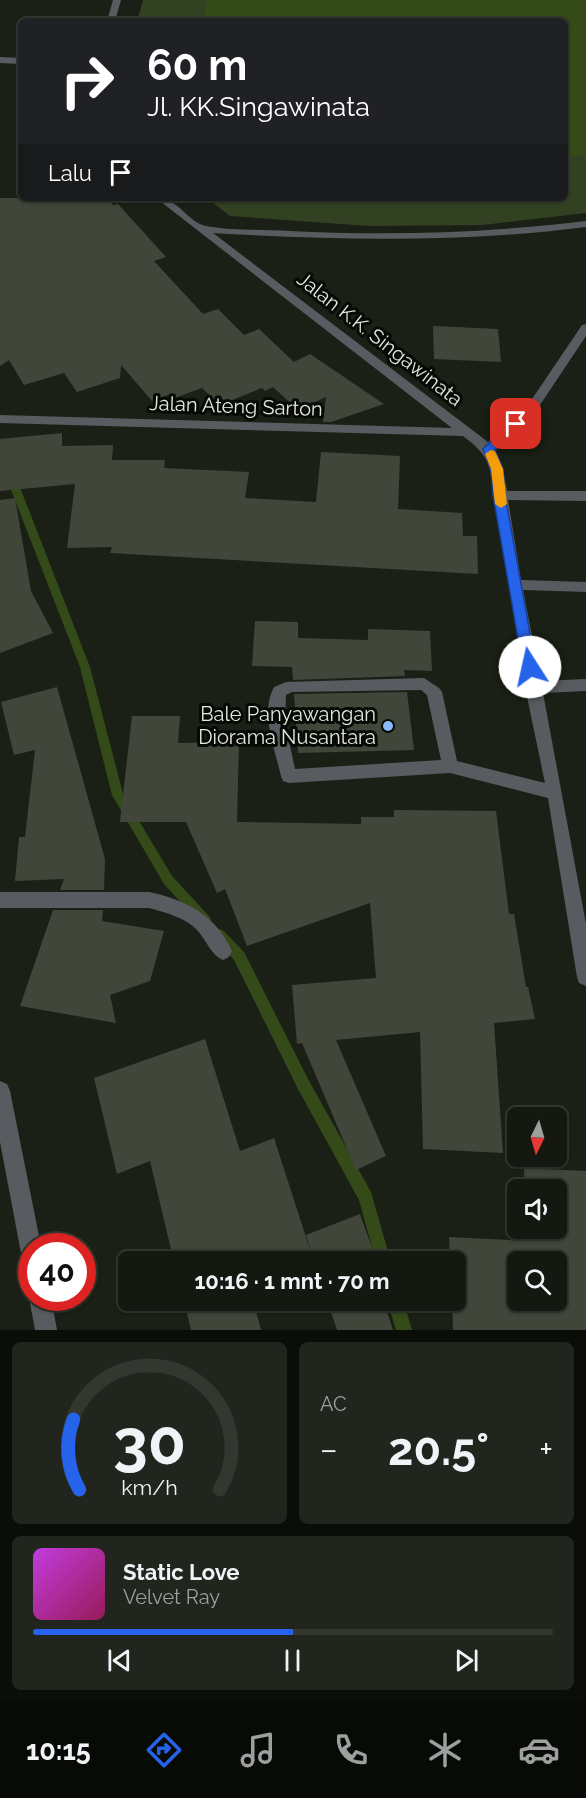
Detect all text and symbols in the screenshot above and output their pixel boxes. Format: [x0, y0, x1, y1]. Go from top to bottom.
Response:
text: 60 m [147, 41, 247, 90]
icon: right [48, 42, 126, 120]
text: Jl. KK.Singawinata [147, 91, 370, 122]
icon: arrive [104, 156, 137, 189]
text: Lalu [48, 160, 92, 186]
street label: Jalan K.K. Singawinata [292, 267, 468, 411]
street label: Jalan Ateng Sarton [149, 391, 323, 421]
pin [490, 398, 541, 449]
icon: arrive [499, 407, 532, 440]
position arrow [498, 635, 562, 699]
place label: Bale Panyawangan Diorama Nusantara [198, 702, 376, 749]
marker: Bale Panyawangan Diorama Nusantara [381, 719, 395, 733]
north arrow [507, 1107, 567, 1167]
map controls [507, 1107, 567, 1311]
button: sound [507, 1179, 567, 1239]
speed limit sign: 40 [18, 1233, 96, 1311]
button: search [507, 1251, 567, 1311]
text: 10:16 · 1 mnt · 70 m [195, 1268, 389, 1294]
text: AC [320, 1392, 347, 1416]
text: 30 [113, 1405, 186, 1479]
text: 20.5° [388, 1423, 489, 1476]
text: − [320, 1430, 338, 1469]
text: + [539, 1430, 553, 1469]
text: km/h [121, 1475, 178, 1500]
text: Static Love [123, 1559, 240, 1585]
text: Velvet Ray [123, 1585, 220, 1609]
icon: previous [103, 1644, 136, 1677]
icon: pause [276, 1644, 309, 1677]
icon: next [450, 1644, 483, 1677]
icon: directions [143, 1729, 185, 1771]
icon: music [237, 1729, 279, 1771]
icon: phone [330, 1729, 372, 1771]
icon: climate [424, 1729, 466, 1771]
icon: car [518, 1729, 560, 1771]
text: 10:15 [26, 1735, 91, 1766]

